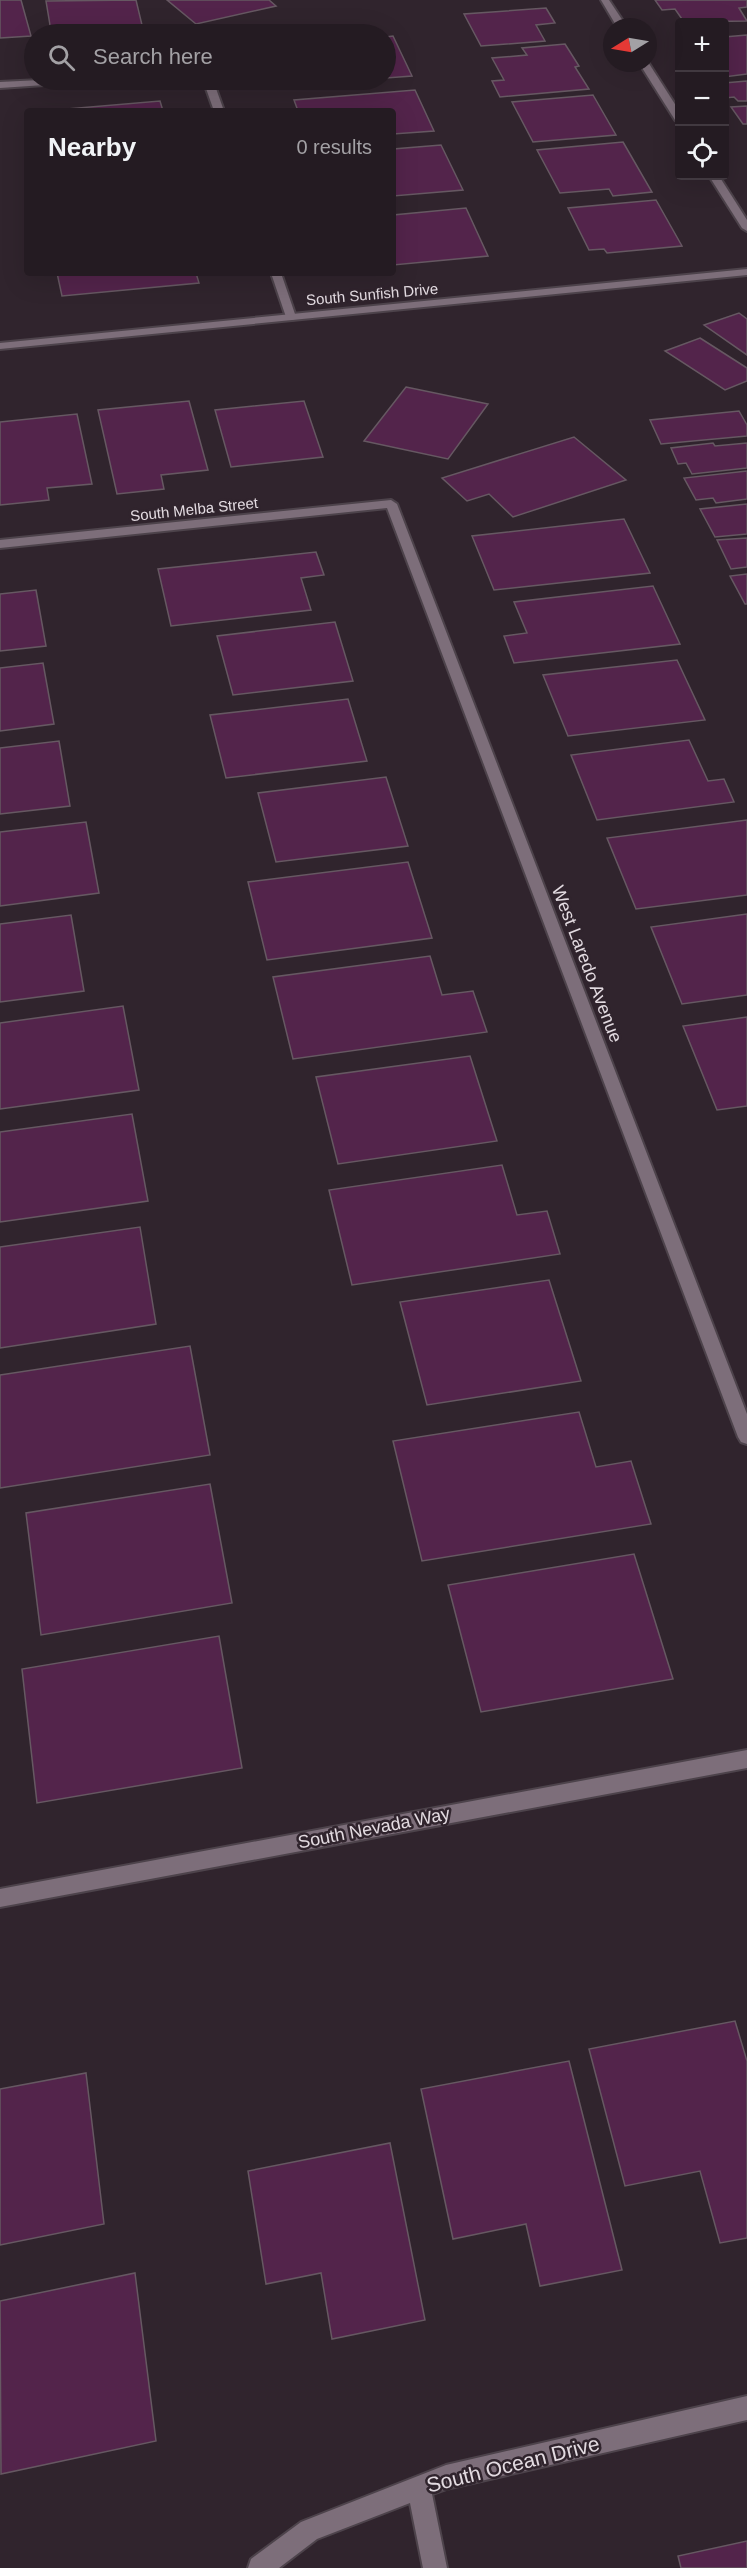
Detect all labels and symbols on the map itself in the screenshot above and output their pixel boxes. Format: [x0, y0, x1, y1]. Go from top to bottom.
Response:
north arrow [603, 18, 657, 72]
street label: South Sunfish Drive [305, 280, 439, 308]
street label: South Melba Street [129, 494, 260, 524]
street label: West Laredo Avenue [548, 883, 626, 1045]
street label: South Nevada Way [296, 1803, 452, 1853]
street label: South Ocean Drive [424, 2431, 602, 2497]

